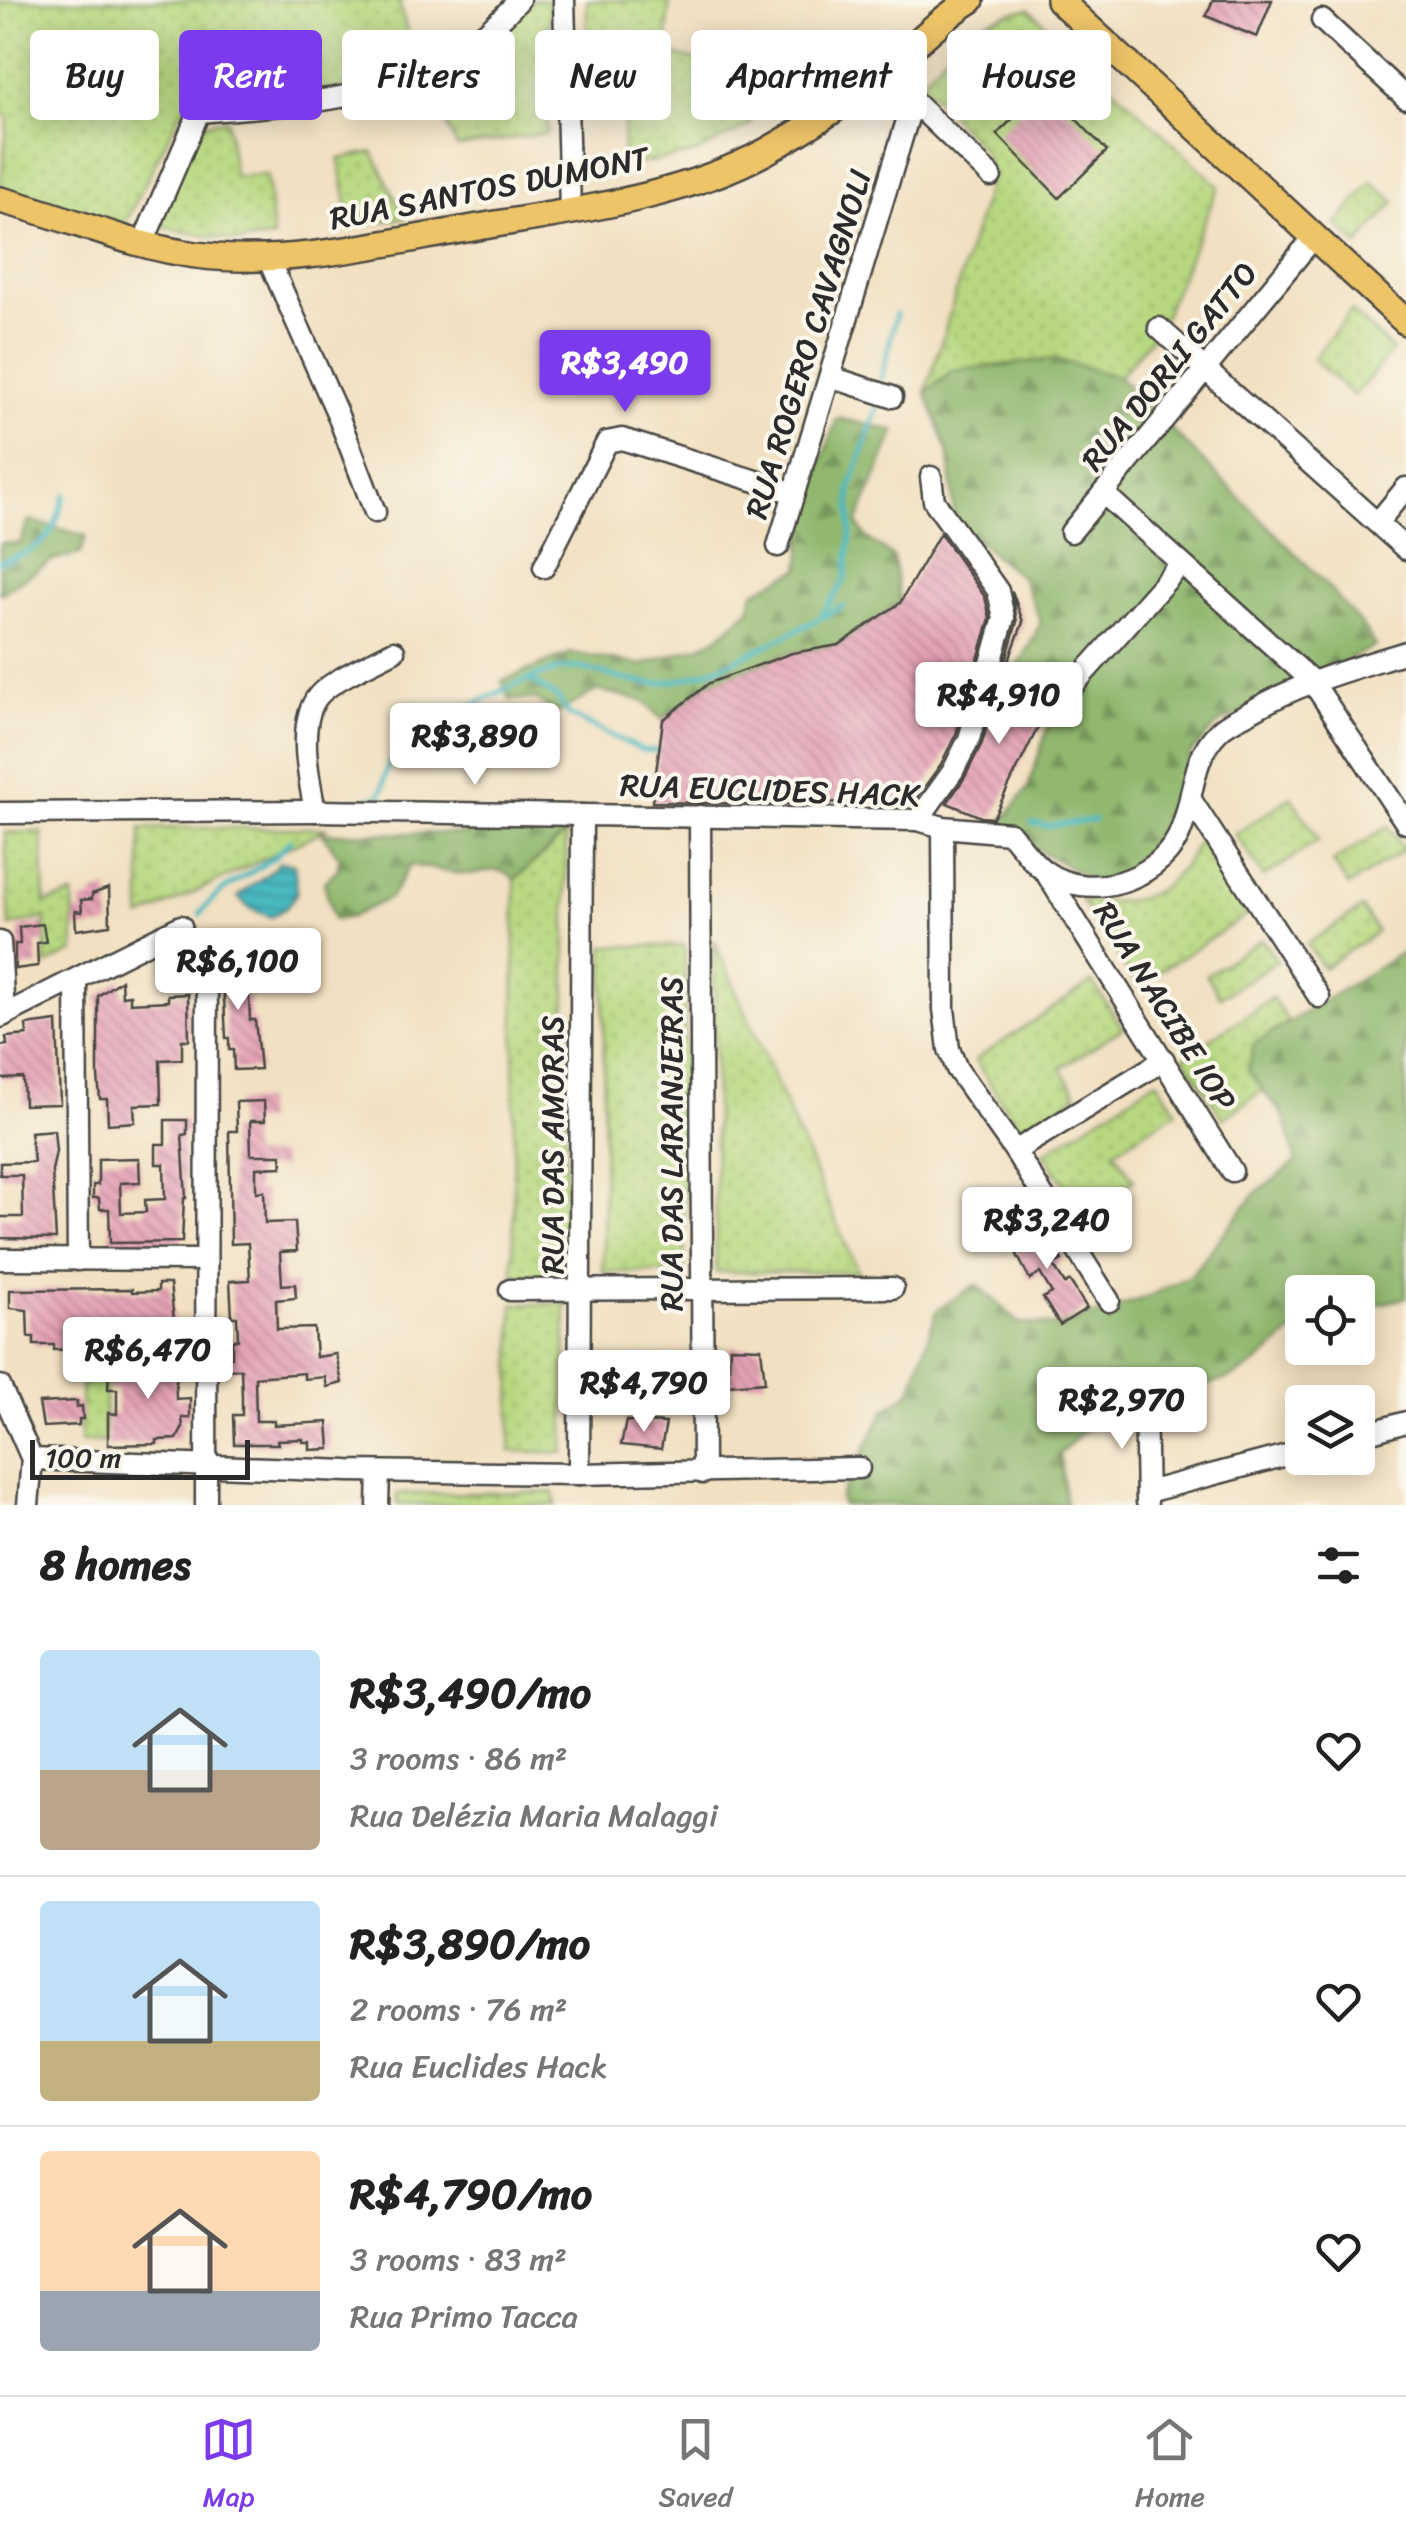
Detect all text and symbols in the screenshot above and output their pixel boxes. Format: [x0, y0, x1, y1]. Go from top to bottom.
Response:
chip: Buy [30, 30, 159, 120]
chip: Rent [179, 30, 322, 120]
chip: Filters [342, 30, 515, 120]
chip: New [535, 30, 671, 120]
chip: Apartment [691, 30, 927, 120]
chip: House [947, 30, 1111, 120]
street label: RUA SANTOS DUMONT [325, 129, 656, 247]
street label: RUA ROGERO CAVAGNOLI [728, 162, 889, 526]
street label: RUA DORLI GATTO [1066, 248, 1273, 485]
pin: R$3,490 [533, 330, 717, 415]
text: R$3,490 [561, 334, 689, 391]
pin: R$4,910 [907, 662, 1091, 747]
text: R$4,910 [937, 666, 1061, 723]
pin: R$3,890 [383, 703, 567, 788]
text: R$3,890 [412, 707, 538, 764]
street label: RUA EUCLIDES HACK [619, 757, 922, 824]
street label: RUA NACIBE IOP [1077, 890, 1252, 1123]
pin: R$6,100 [146, 928, 330, 1013]
text: R$6,100 [177, 932, 299, 989]
street label: RUA DAS LARANJEIRAS [643, 977, 700, 1311]
street label: RUA DAS AMORAS [524, 1016, 581, 1274]
pin: R$3,240 [955, 1187, 1139, 1272]
text: R$3,240 [984, 1191, 1110, 1248]
map controls [1285, 1275, 1375, 1475]
button: locate [1285, 1275, 1375, 1365]
pin: R$6,470 [56, 1317, 240, 1402]
text: R$6,470 [85, 1321, 211, 1378]
pin: R$4,790 [552, 1350, 736, 1435]
text: R$4,790 [580, 1354, 708, 1411]
pin: R$2,970 [1030, 1367, 1214, 1452]
text: R$2,970 [1059, 1371, 1185, 1428]
button: layers [1285, 1385, 1375, 1475]
text: 100 m [45, 1433, 121, 1482]
scale bar [30, 1435, 250, 1480]
text: 8 homes [40, 1528, 191, 1602]
icon: filters [1311, 1538, 1366, 1593]
text: R$3,490/mo [350, 1656, 591, 1730]
icon: home [120, 1690, 240, 1810]
icon: heart [1311, 1723, 1366, 1778]
text: 3 rooms · 86 m² [350, 1730, 567, 1787]
text: Rua Delézia Maria Malaggi [350, 1787, 718, 1844]
text: R$3,890/mo [350, 1907, 590, 1981]
icon: home [120, 1941, 240, 2061]
icon: heart [1311, 1974, 1366, 2029]
text: 2 rooms · 76 m² [350, 1981, 567, 2038]
text: Rua Euclides Hack [350, 2038, 608, 2095]
text: R$4,790/mo [350, 2157, 592, 2231]
icon: home [120, 2191, 240, 2311]
icon: heart [1311, 2224, 1366, 2279]
text: 3 rooms · 83 m² [350, 2231, 567, 2288]
text: Rua Primo Tacca [350, 2288, 578, 2345]
tab: Map [201, 2412, 256, 2521]
tab: Saved [659, 2412, 732, 2521]
tab: Home [1135, 2412, 1205, 2521]

